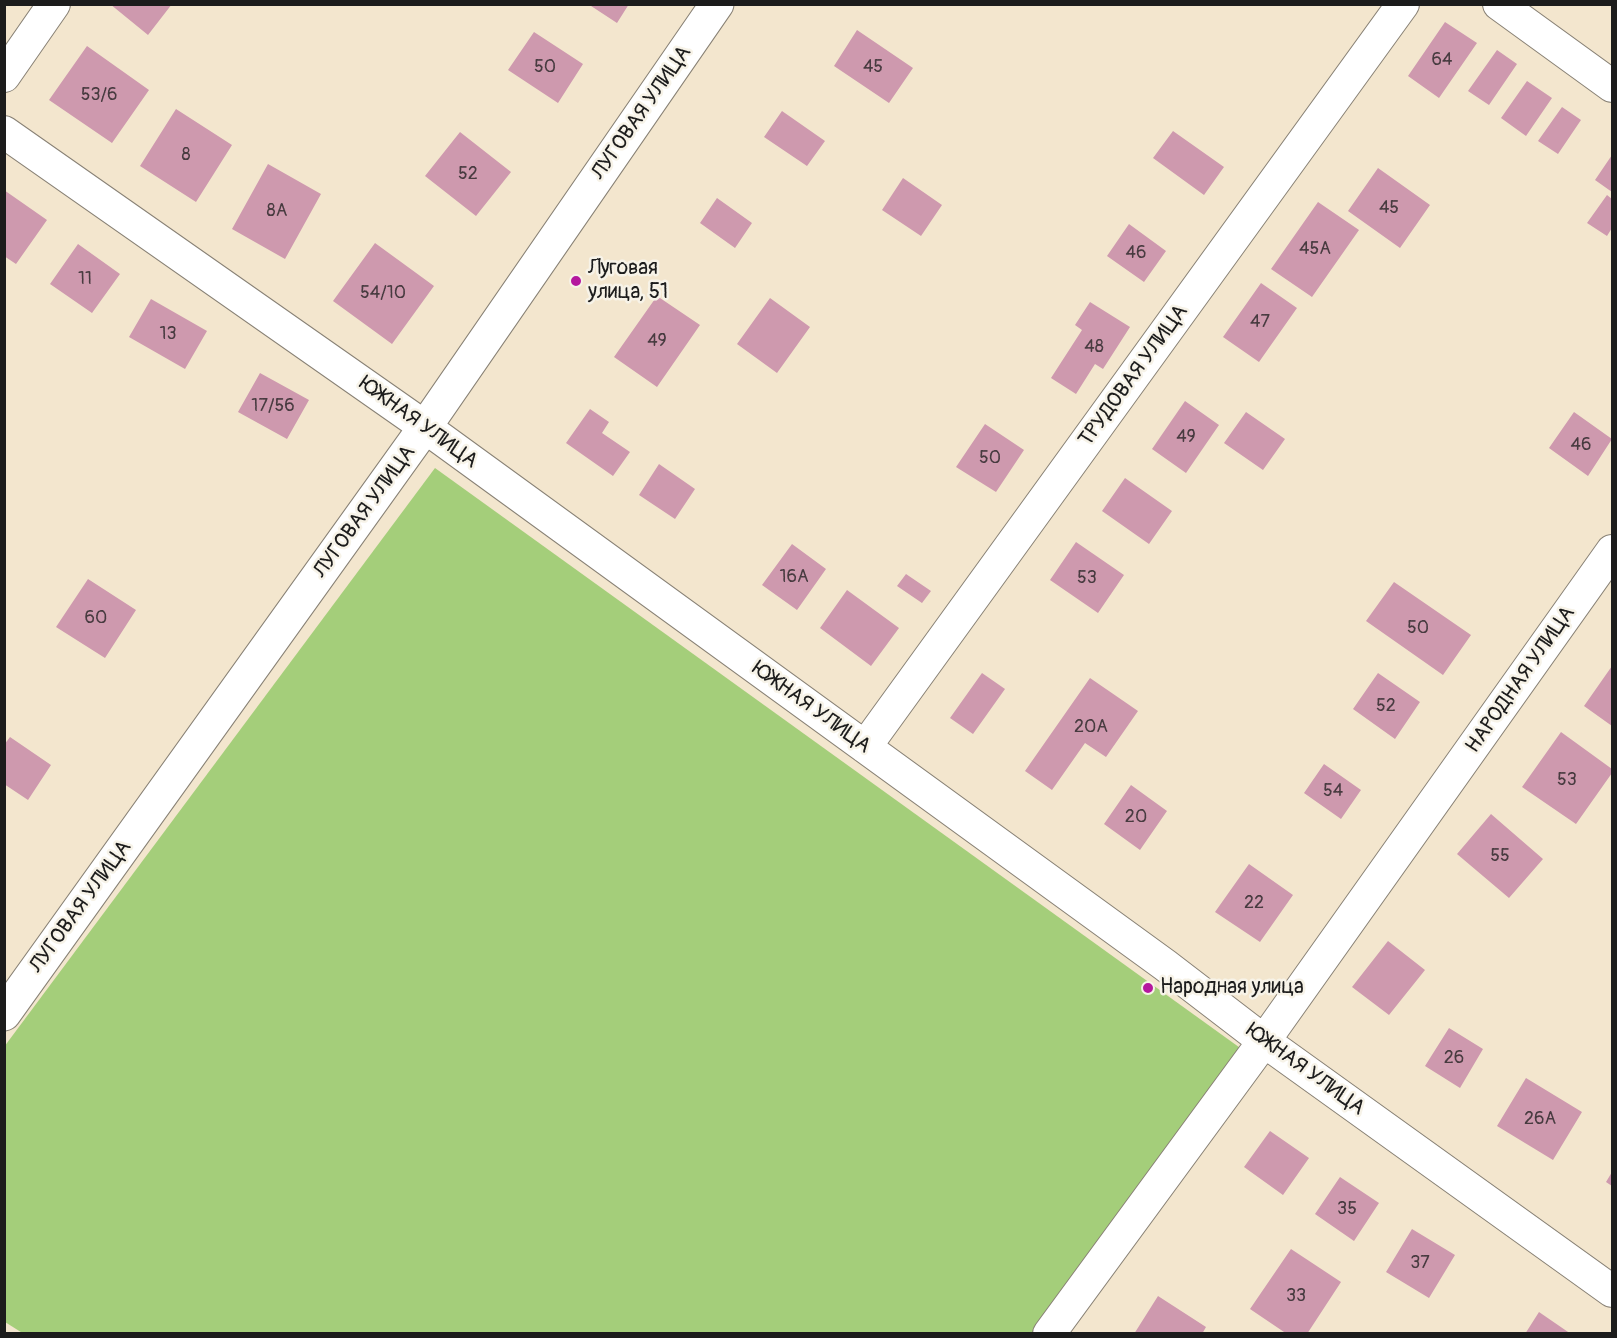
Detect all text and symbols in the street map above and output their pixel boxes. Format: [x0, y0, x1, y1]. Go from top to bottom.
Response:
street label: ЛУГОВАЯ УЛИЦА [587, 41, 697, 185]
house number: 64 [1432, 49, 1452, 71]
house number: 50 [534, 56, 556, 78]
house number: 45 [863, 56, 883, 78]
house number: 53/6 [81, 84, 117, 106]
house number: 8 [181, 144, 191, 166]
house number: 52 [458, 163, 478, 185]
house number: 45 [1379, 197, 1399, 219]
house number: 8А [267, 200, 287, 222]
house number: 45А [1299, 238, 1331, 260]
house number: 46 [1126, 242, 1146, 264]
place label: Луговая улица, 51 [588, 256, 668, 306]
house number: 11 [78, 268, 92, 290]
marker: Луговая улица, 51 [569, 274, 583, 288]
house number: 54/10 [360, 282, 406, 304]
street label: ТРУДОВАЯ УЛИЦА [1074, 300, 1194, 452]
house number: 47 [1250, 311, 1270, 333]
house number: 13 [159, 323, 177, 345]
house number: 49 [647, 330, 667, 352]
house number: 48 [1084, 336, 1104, 358]
street label: ЮЖНАЯ УЛИЦА [354, 371, 482, 475]
house number: 17/56 [251, 395, 295, 417]
house number: 49 [1176, 426, 1196, 448]
house number: 46 [1571, 434, 1591, 456]
street label: ЛУГОВАЯ УЛИЦА [309, 441, 421, 583]
house number: 50 [979, 447, 1001, 469]
house number: 16А [779, 566, 809, 588]
house number: 53 [1077, 567, 1097, 589]
street label: НАРОДНАЯ УЛИЦА [1461, 602, 1581, 758]
house number: 60 [85, 607, 107, 629]
house number: 50 [1407, 617, 1429, 639]
street label: ЮЖНАЯ УЛИЦА [747, 656, 875, 760]
house number: 52 [1376, 695, 1396, 717]
house number: 20А [1074, 716, 1108, 738]
house number: 53 [1557, 769, 1577, 791]
house number: 54 [1323, 780, 1343, 802]
house number: 20 [1125, 806, 1147, 828]
street label: ЛУГОВАЯ УЛИЦА [25, 836, 137, 978]
house number: 55 [1490, 845, 1510, 867]
house number: 22 [1244, 892, 1264, 914]
place label: Народная улица [1160, 975, 1304, 1001]
marker: Народная улица [1141, 981, 1155, 995]
street label: ЮЖНАЯ УЛИЦА [1241, 1018, 1369, 1122]
house number: 26 [1444, 1047, 1464, 1069]
house number: 26А [1524, 1108, 1556, 1130]
house number: 35 [1337, 1198, 1357, 1220]
house number: 37 [1410, 1252, 1430, 1274]
house number: 33 [1286, 1285, 1306, 1307]

